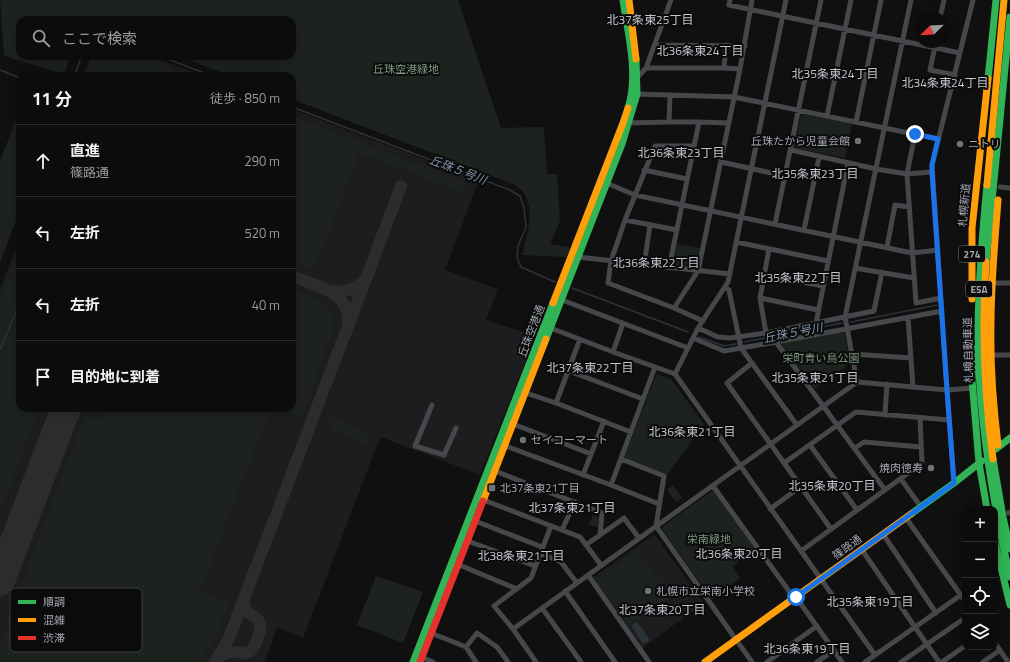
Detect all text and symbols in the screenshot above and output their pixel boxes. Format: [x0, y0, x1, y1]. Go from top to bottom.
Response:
district label: 北37条東25丁目 [607, 10, 693, 29]
north arrow [914, 12, 950, 48]
search box [16, 16, 296, 60]
icon: search [30, 27, 52, 49]
text: ここで検索 [62, 27, 137, 50]
district label: 北36条東24丁目 [657, 41, 743, 60]
park label: 丘珠空港緑地 [373, 61, 439, 77]
district label: 北35条東24丁目 [792, 64, 878, 83]
district label: 北34条東24丁目 [902, 73, 988, 92]
text: 11 分 [32, 86, 72, 112]
text: 徒歩 · 850 m [210, 88, 280, 108]
route end [906, 125, 924, 143]
place label: 丘珠たから児童会館 [751, 133, 850, 149]
marker: 丘珠たから児童会館 [853, 136, 863, 146]
place label: ニトリ [968, 136, 1001, 152]
text: 直進 [70, 139, 100, 162]
marker: ニトリ [955, 139, 965, 149]
district label: 北36条東23丁目 [638, 143, 724, 162]
icon: ahead [32, 150, 54, 172]
water label: 丘珠５号川 [427, 150, 491, 190]
text: 290 m [244, 151, 280, 171]
text: 篠路通 [70, 162, 109, 182]
district label: 北35条東23丁目 [772, 164, 858, 183]
street label: 札幌新道 [954, 182, 974, 228]
text: 左折 [70, 221, 100, 244]
icon: left [32, 222, 54, 244]
text: 520 m [244, 223, 280, 243]
road number: 274 [959, 246, 985, 262]
district label: 北36条東22丁目 [613, 253, 699, 272]
district label: 北35条東22丁目 [755, 268, 841, 287]
road number: E5A [966, 281, 992, 297]
text: 左折 [70, 293, 100, 316]
icon: left [32, 294, 54, 316]
text: 40 m [252, 295, 280, 315]
street label: 丘珠空港通 [514, 302, 548, 360]
water label: 丘珠５号川 [762, 317, 826, 348]
street label: 札樽自動車道 [959, 317, 977, 383]
park label: 栄町青い鳥公園 [783, 350, 860, 366]
district label: 北37条東22丁目 [547, 358, 633, 377]
text: 目的地に到着 [70, 365, 160, 388]
icon: arrive [32, 366, 54, 388]
district label: 北35条東21丁目 [772, 368, 858, 387]
district label: 北36条東21丁目 [649, 422, 735, 441]
place label: セイコーマート [531, 432, 608, 448]
marker: セイコーマート [518, 435, 528, 445]
place label: 焼肉徳寿 [879, 460, 923, 476]
marker: 焼肉徳寿 [926, 463, 936, 473]
district label: 北35条東20丁目 [789, 476, 875, 495]
place label: 北37条東21丁目 [500, 480, 580, 496]
marker: 北37条東21丁目 [487, 483, 497, 493]
district label: 北37条東21丁目 [529, 498, 615, 517]
map controls [962, 506, 998, 650]
button: + [962, 506, 998, 542]
park label: 栄南緑地 [687, 531, 731, 547]
street label: 篠路通 [829, 531, 865, 563]
button: − [962, 542, 998, 578]
district label: 北36条東20丁目 [696, 544, 782, 563]
district label: 北38条東21丁目 [478, 546, 564, 565]
button: locate [962, 578, 998, 614]
place label: 札幌市立栄南小学校 [656, 583, 755, 599]
marker: 札幌市立栄南小学校 [643, 586, 653, 596]
legend [10, 588, 142, 652]
route start [787, 588, 805, 606]
district label: 北35条東19丁目 [827, 592, 913, 611]
text: 順調 [43, 594, 65, 610]
district label: 北37条東20丁目 [619, 600, 705, 619]
text: 混雑 [43, 612, 65, 628]
button: layers [962, 614, 998, 650]
text: 渋滞 [43, 630, 65, 646]
district label: 北36条東19丁目 [764, 639, 850, 658]

